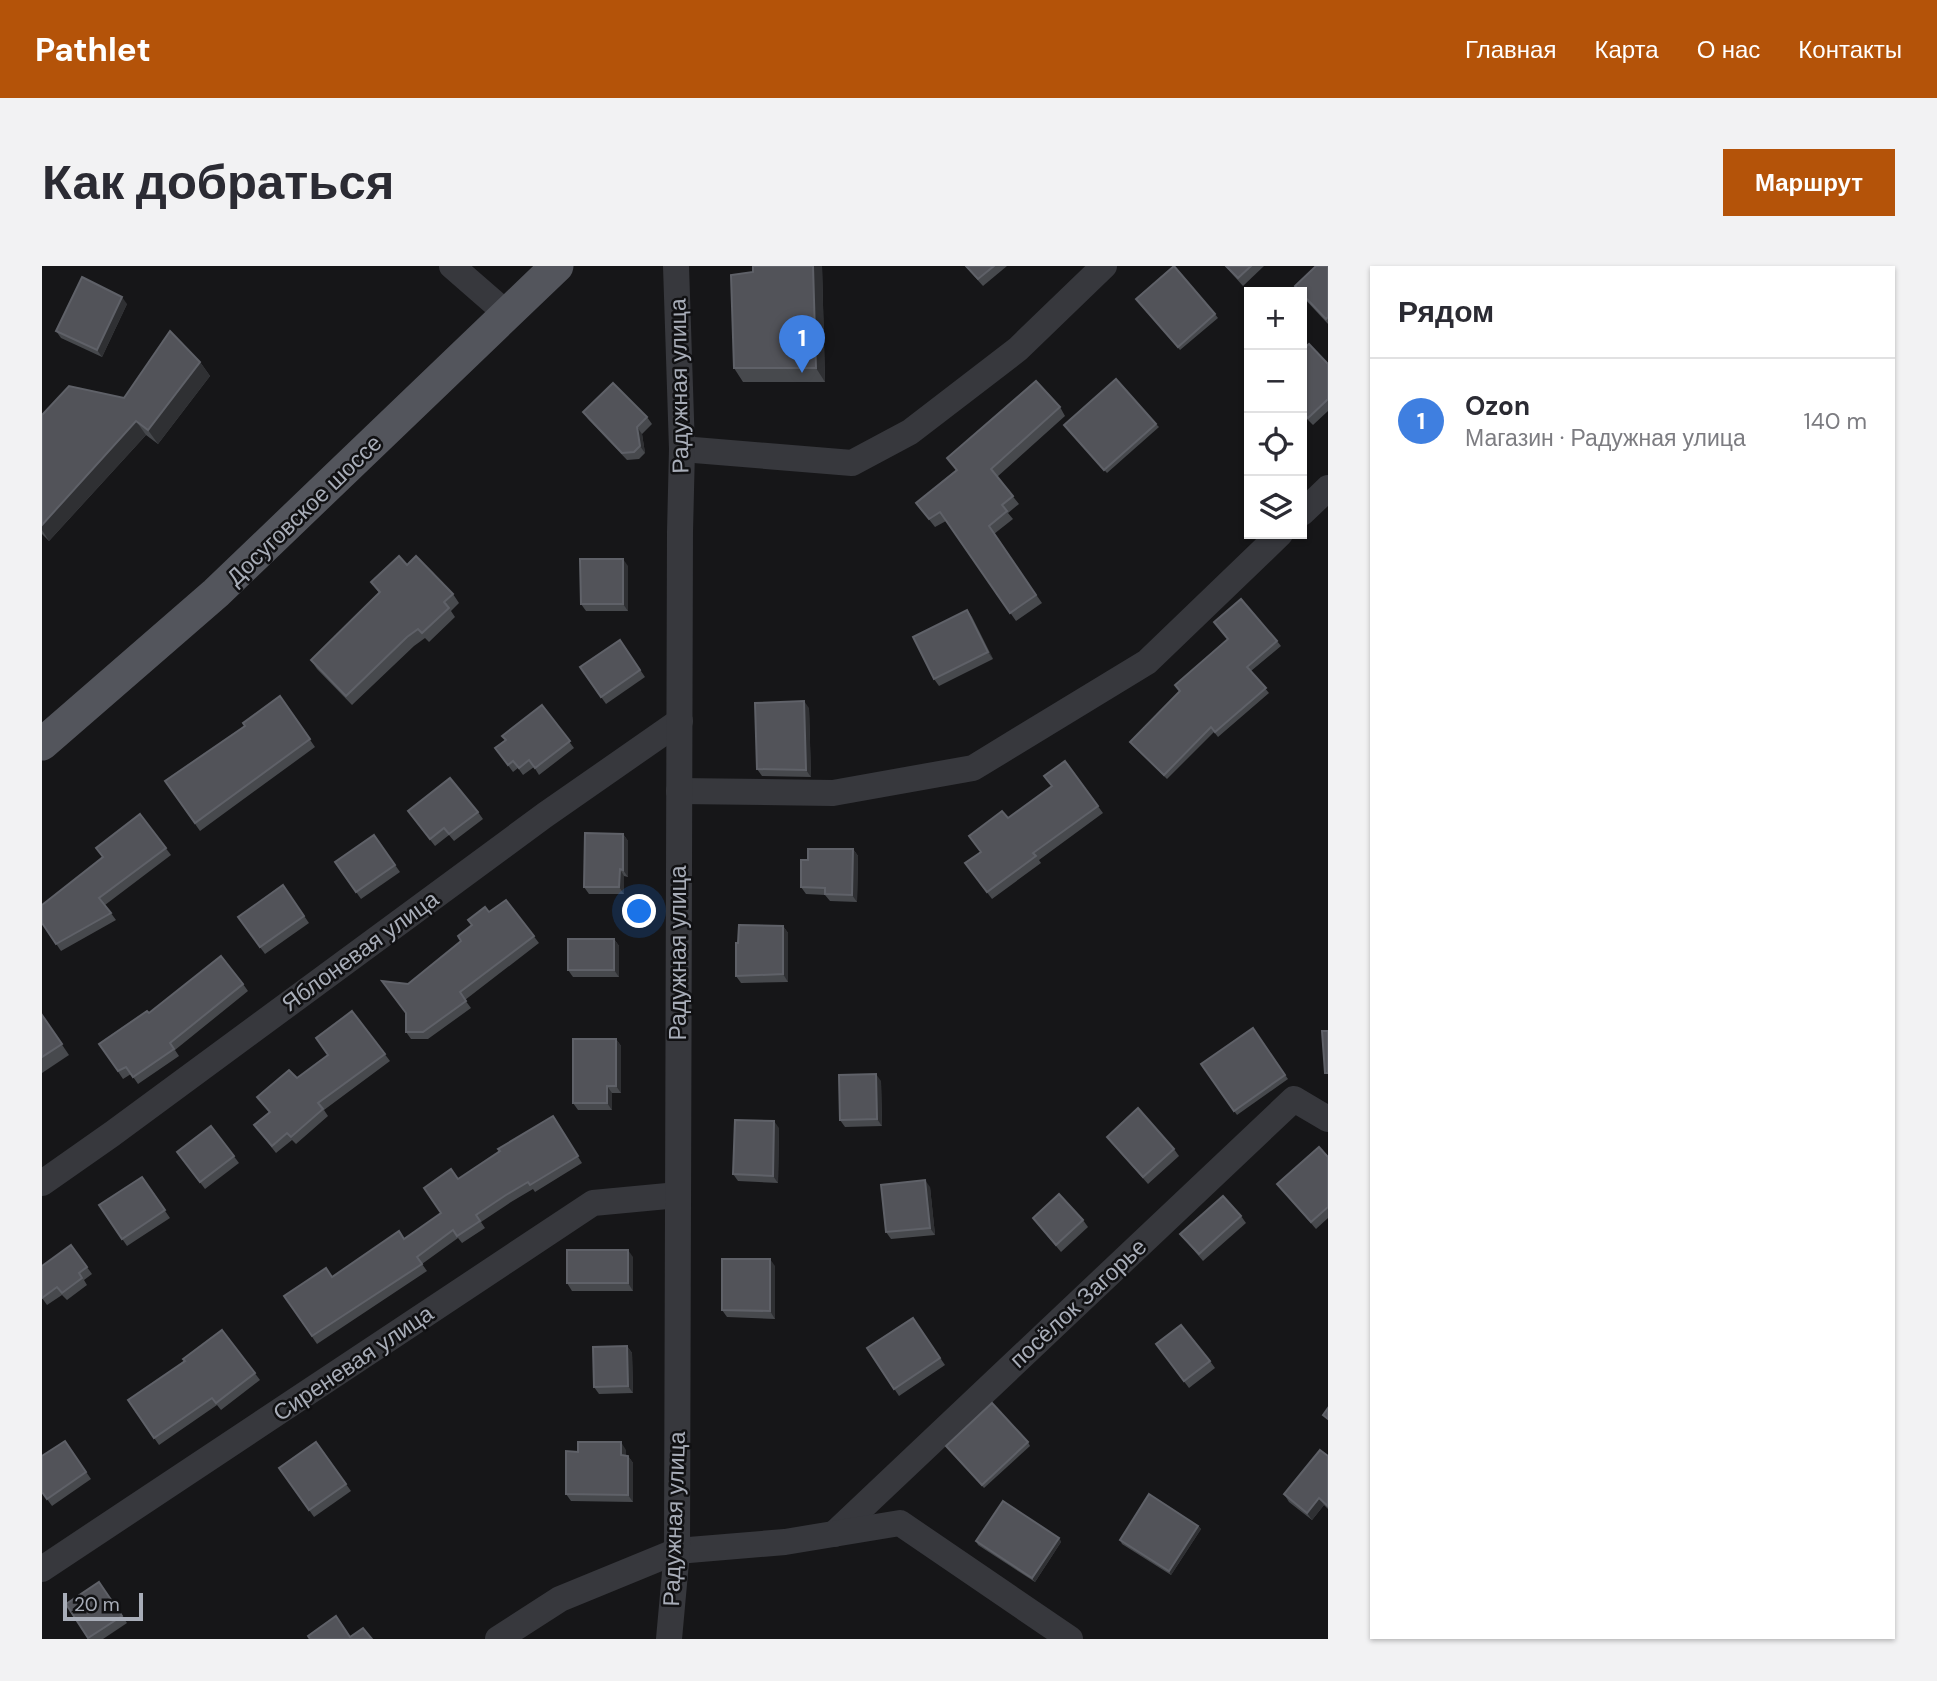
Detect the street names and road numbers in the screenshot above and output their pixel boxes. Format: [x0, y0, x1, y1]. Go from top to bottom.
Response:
street label: Радужная улица [662, 298, 696, 474]
street label: Досуговское шоссе [220, 428, 388, 592]
street label: Радужная улица [663, 865, 693, 1041]
street label: Яблоневая улица [275, 884, 445, 1018]
street label: посёлок Загорье [1003, 1232, 1153, 1374]
street label: Сиреневая улица [267, 1298, 439, 1428]
street label: Радужная улица [656, 1431, 692, 1607]

